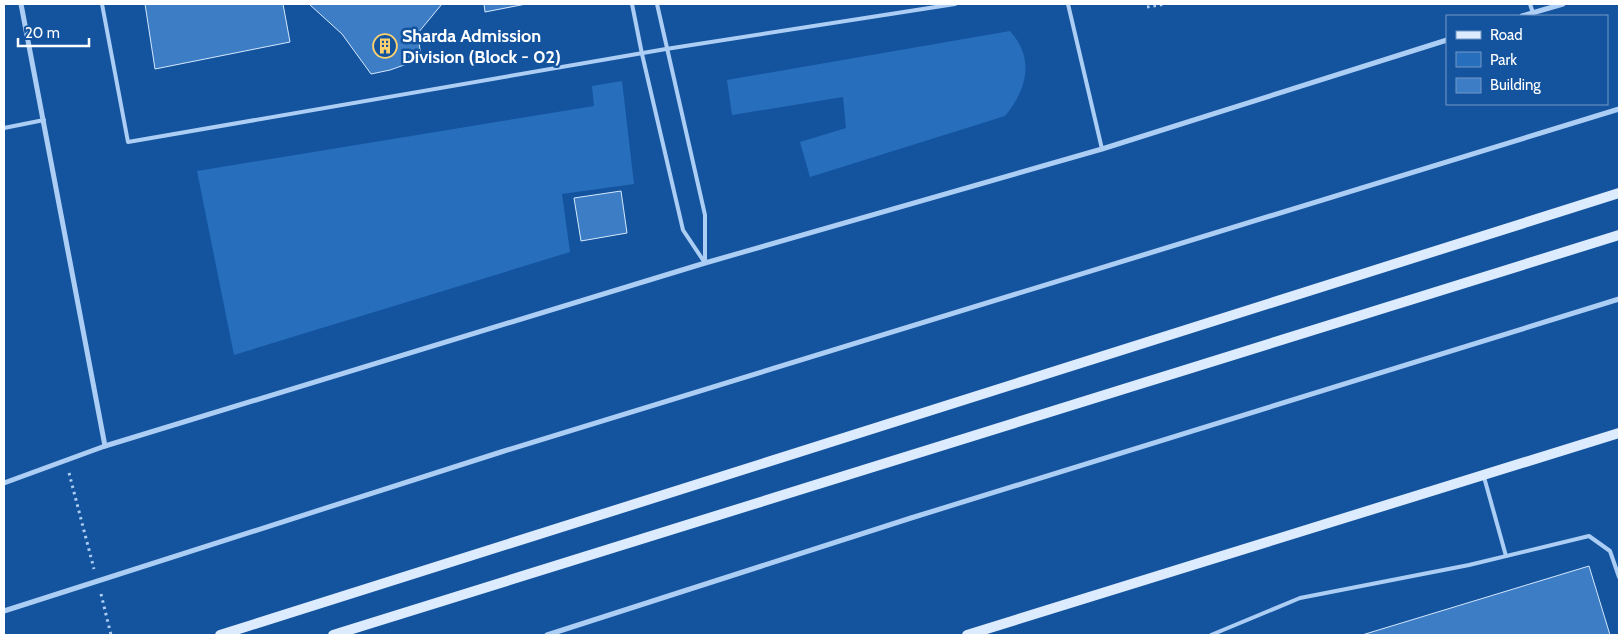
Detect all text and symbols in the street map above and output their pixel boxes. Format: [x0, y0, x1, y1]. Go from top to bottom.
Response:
scale bar [18, 15, 89, 47]
legend [1446, 15, 1608, 105]
text: 20 m [25, 24, 60, 42]
place label: Sharda Admission Division (Block - 02) [402, 25, 561, 68]
text: Road [1490, 26, 1523, 44]
building icon: Sharda Admission Division (Block - 02) [372, 33, 398, 59]
text: Park [1490, 51, 1517, 69]
text: Building [1490, 76, 1541, 94]

